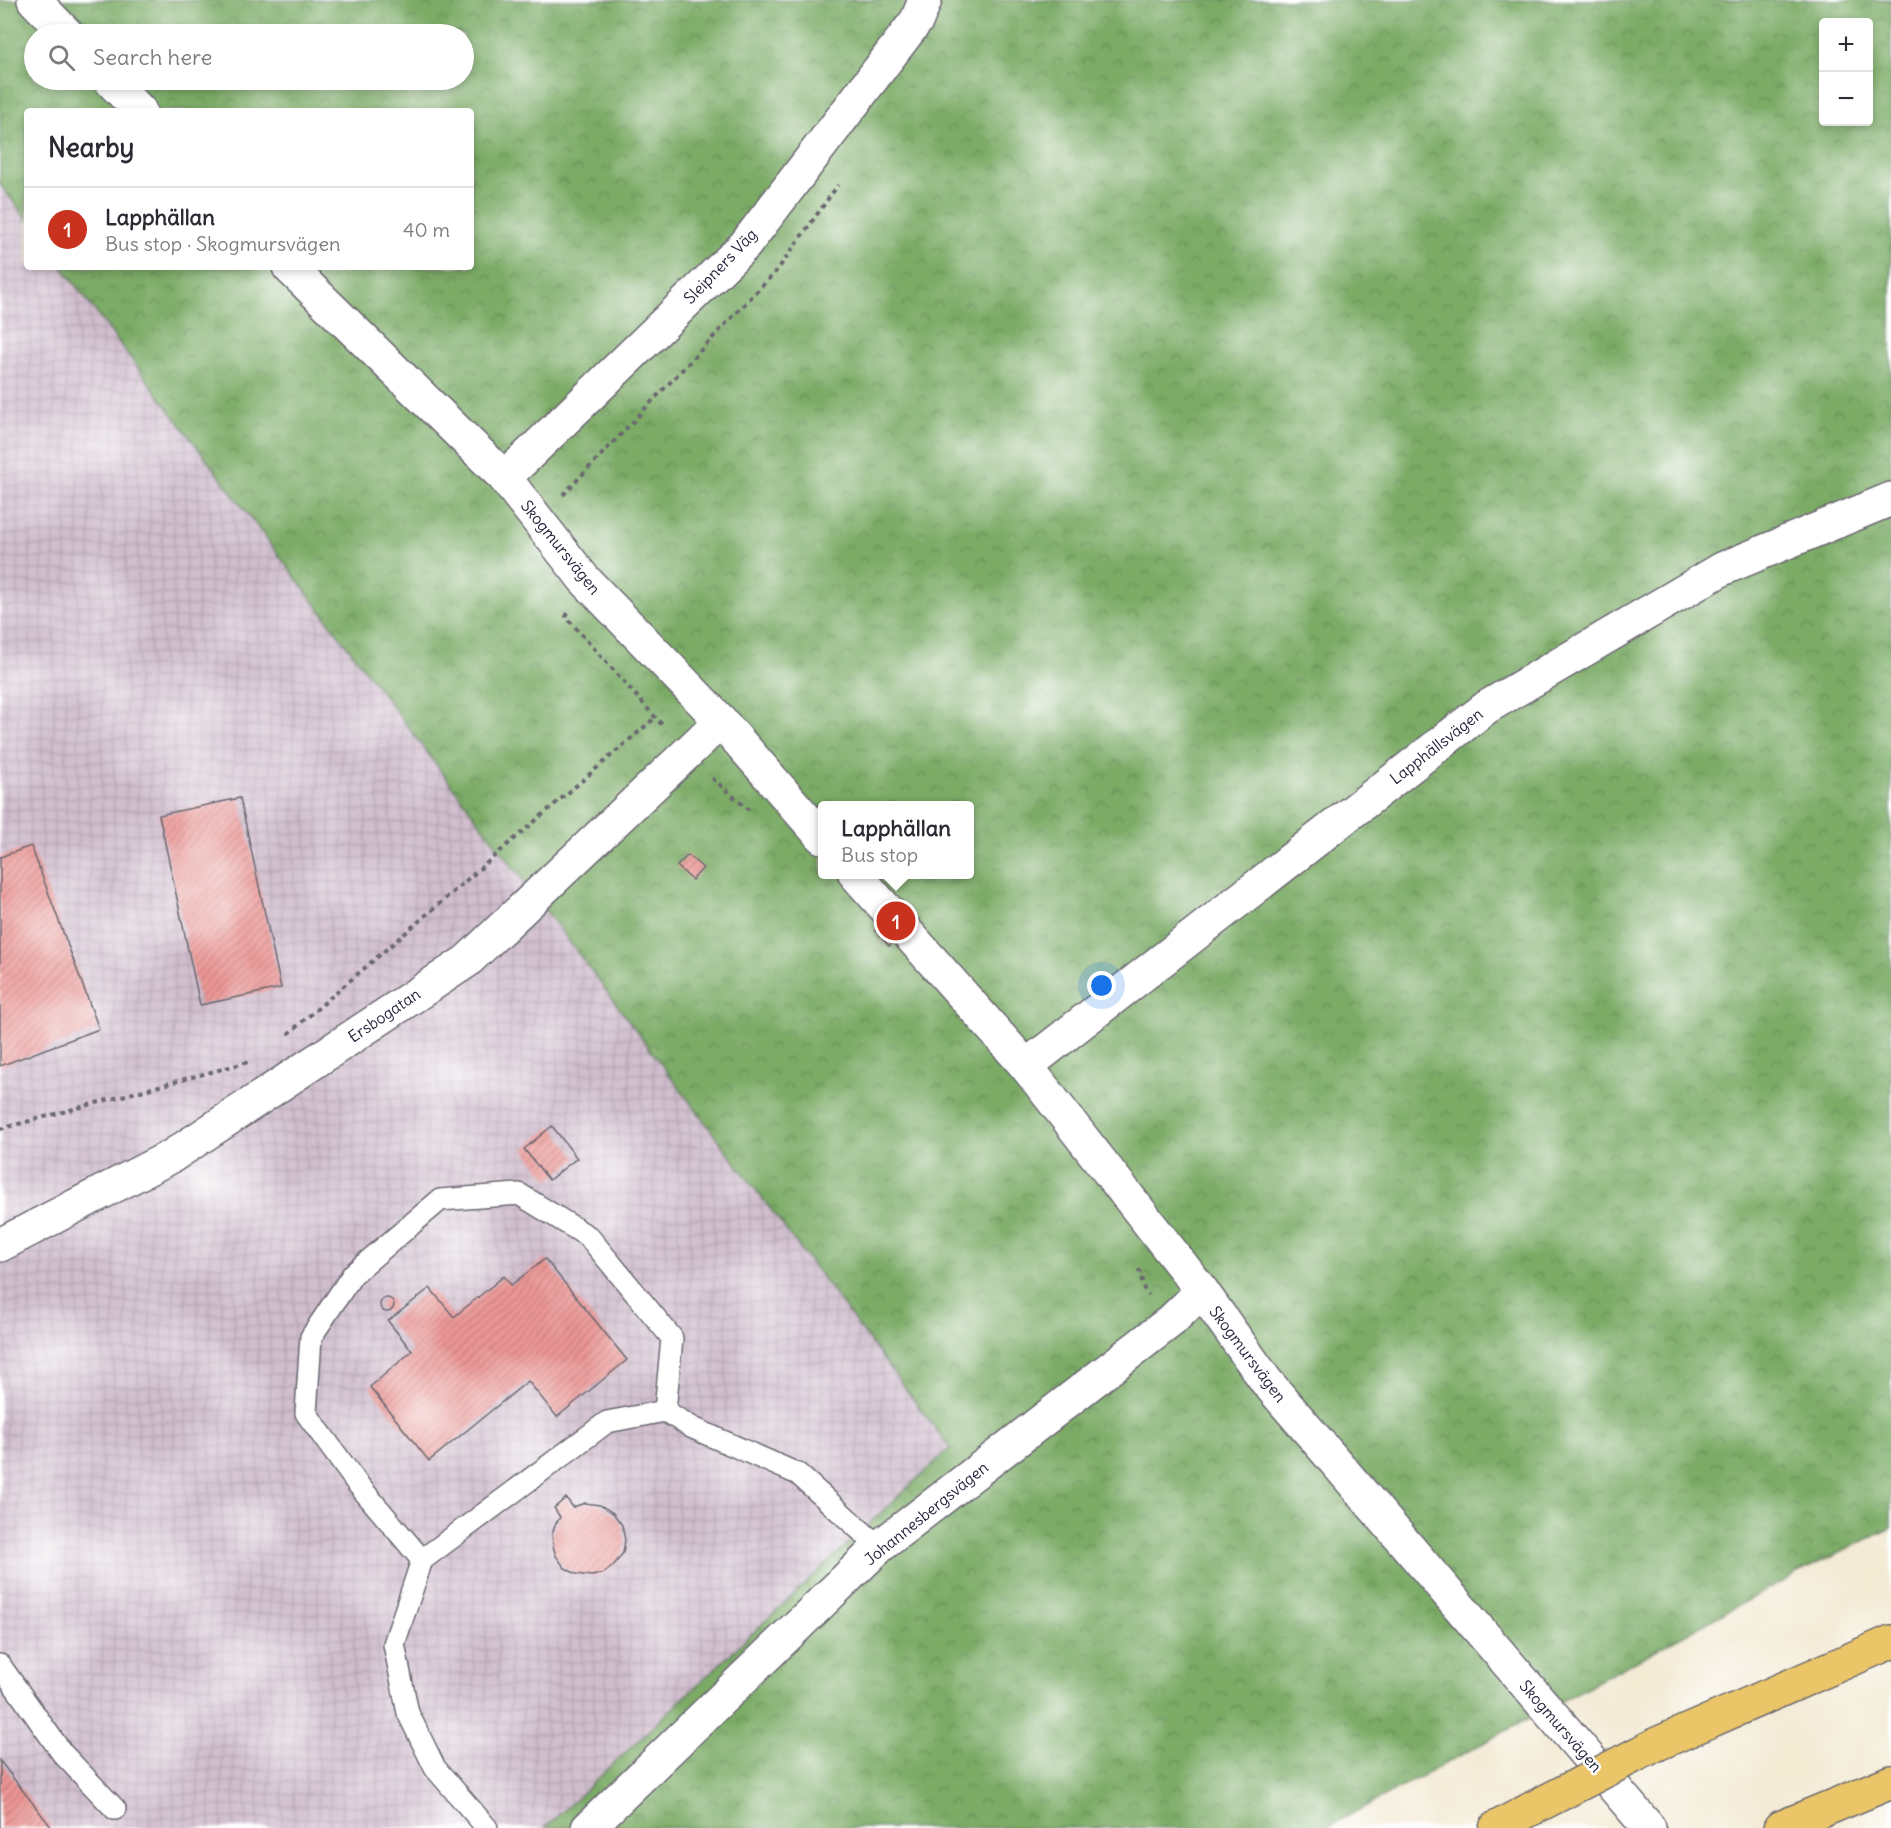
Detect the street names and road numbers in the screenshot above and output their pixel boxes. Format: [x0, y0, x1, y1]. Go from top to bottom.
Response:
street label: Sleipners Väg [679, 224, 761, 308]
street label: Skogmursvägen [517, 496, 605, 598]
street label: Lapphällsvägen [1386, 704, 1486, 788]
street label: Ersbogatan [344, 984, 424, 1046]
street label: Skogmursvägen [1205, 1302, 1291, 1406]
street label: Johannesbergsvägen [860, 1457, 992, 1569]
street label: Skogmursvägen [1516, 1676, 1606, 1776]

